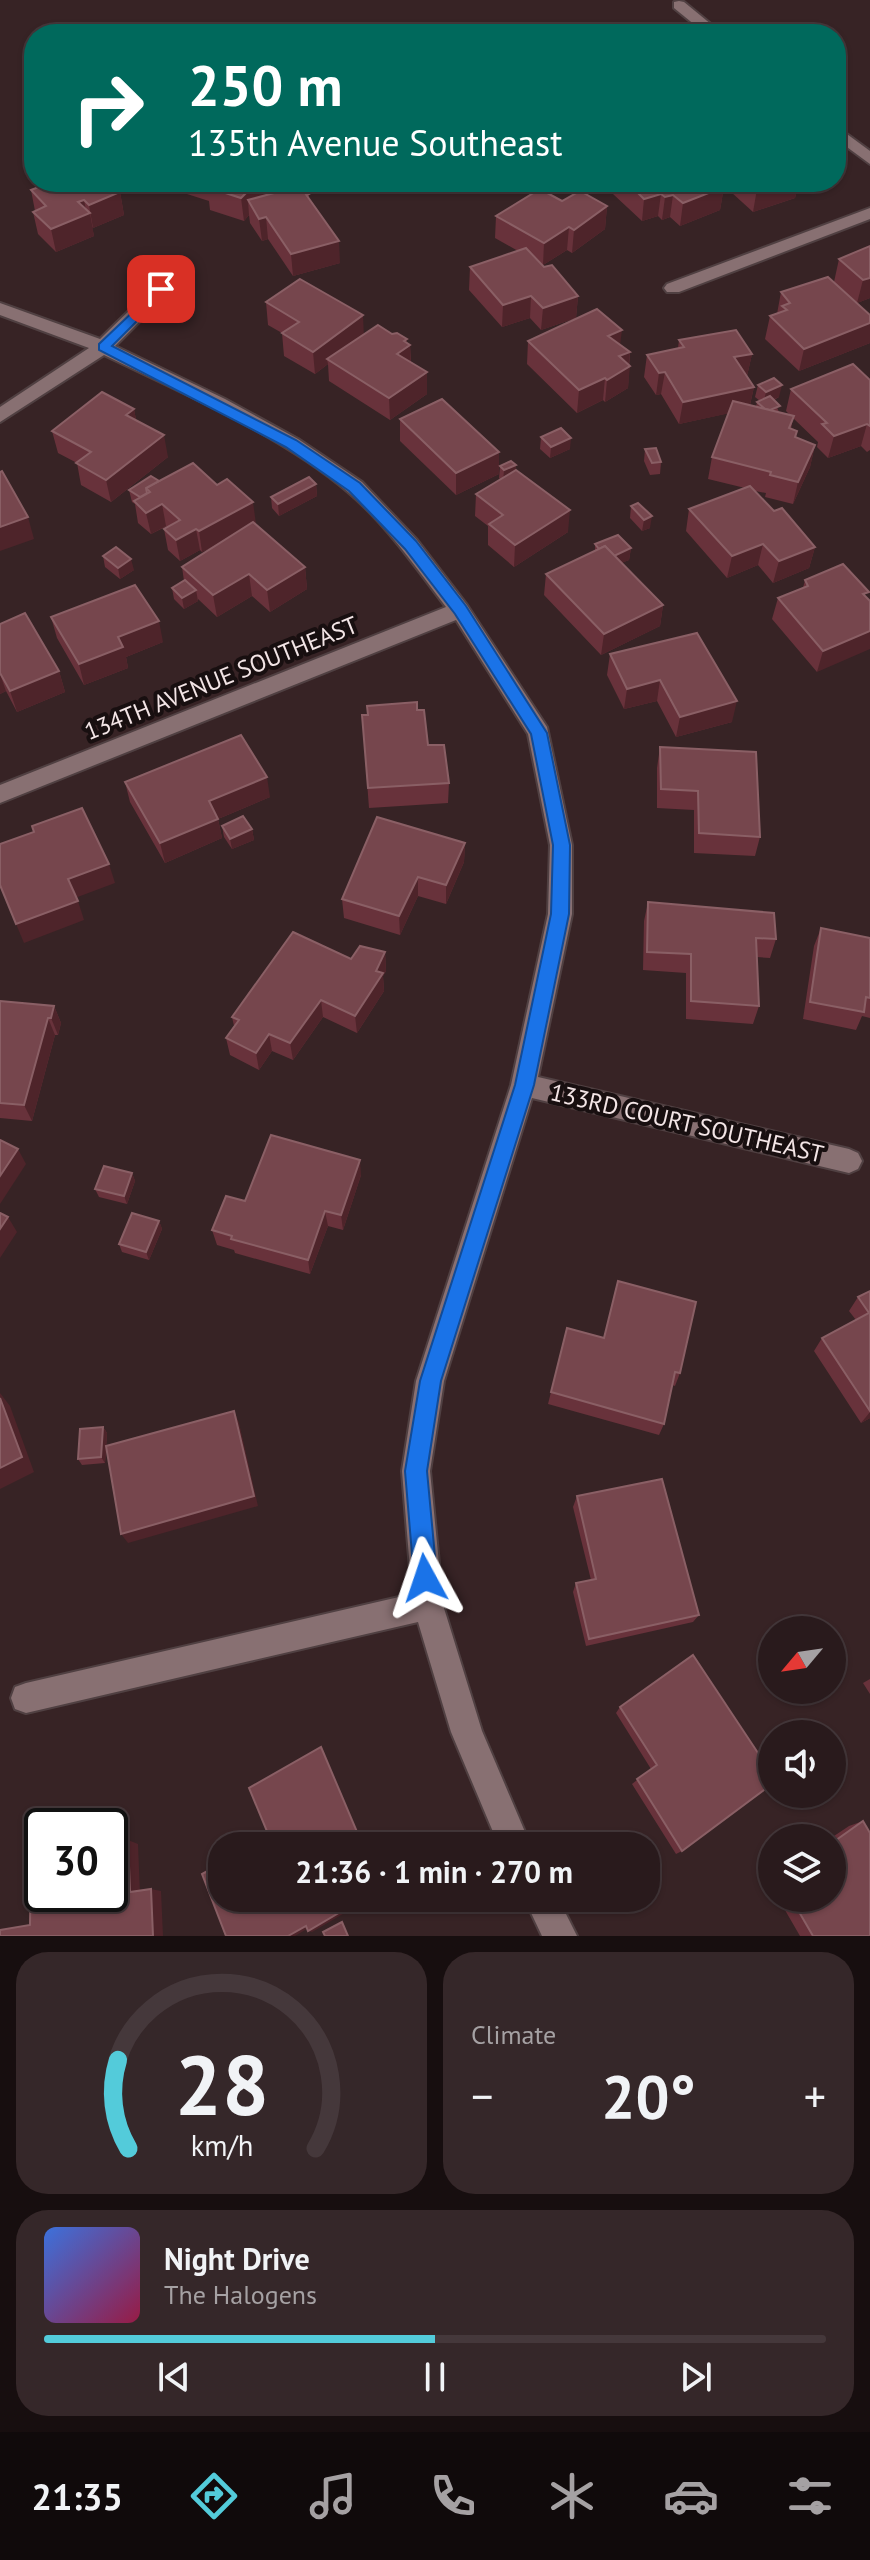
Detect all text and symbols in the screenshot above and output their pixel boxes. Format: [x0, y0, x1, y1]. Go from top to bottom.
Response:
text: 250 m [188, 49, 343, 121]
icon: right [56, 56, 160, 160]
text: 135th Avenue Southeast [188, 119, 562, 166]
pin [127, 255, 195, 323]
icon: arrive [139, 267, 183, 311]
street label: 134TH AVENUE SOUTHEAST [80, 609, 362, 747]
street label: 133RD COURT SOUTHEAST [547, 1076, 827, 1170]
position arrow [383, 1536, 467, 1620]
north arrow [758, 1616, 846, 1704]
map controls [758, 1616, 846, 1912]
button: sound [758, 1720, 846, 1808]
speed limit sign: 30 [24, 1808, 128, 1912]
button: layers [758, 1824, 846, 1912]
text: 21:36 · 1 min · 270 m [295, 1852, 573, 1891]
text: Climate [471, 2018, 556, 2051]
text: 28 [174, 2030, 269, 2138]
text: 20° [601, 2057, 696, 2135]
text: − [471, 2067, 493, 2124]
text: + [804, 2067, 826, 2124]
text: km/h [190, 2127, 253, 2164]
text: Night Drive [164, 2239, 310, 2278]
text: The Halogens [164, 2278, 317, 2311]
icon: previous [152, 2355, 196, 2399]
icon: pause [413, 2355, 457, 2399]
icon: next [674, 2355, 718, 2399]
icon: directions [186, 2468, 242, 2524]
icon: music [305, 2468, 361, 2524]
icon: phone [425, 2468, 481, 2524]
icon: climate [544, 2468, 600, 2524]
icon: car [663, 2468, 719, 2524]
icon: filters [782, 2468, 838, 2524]
text: 21:35 [32, 2473, 123, 2520]

